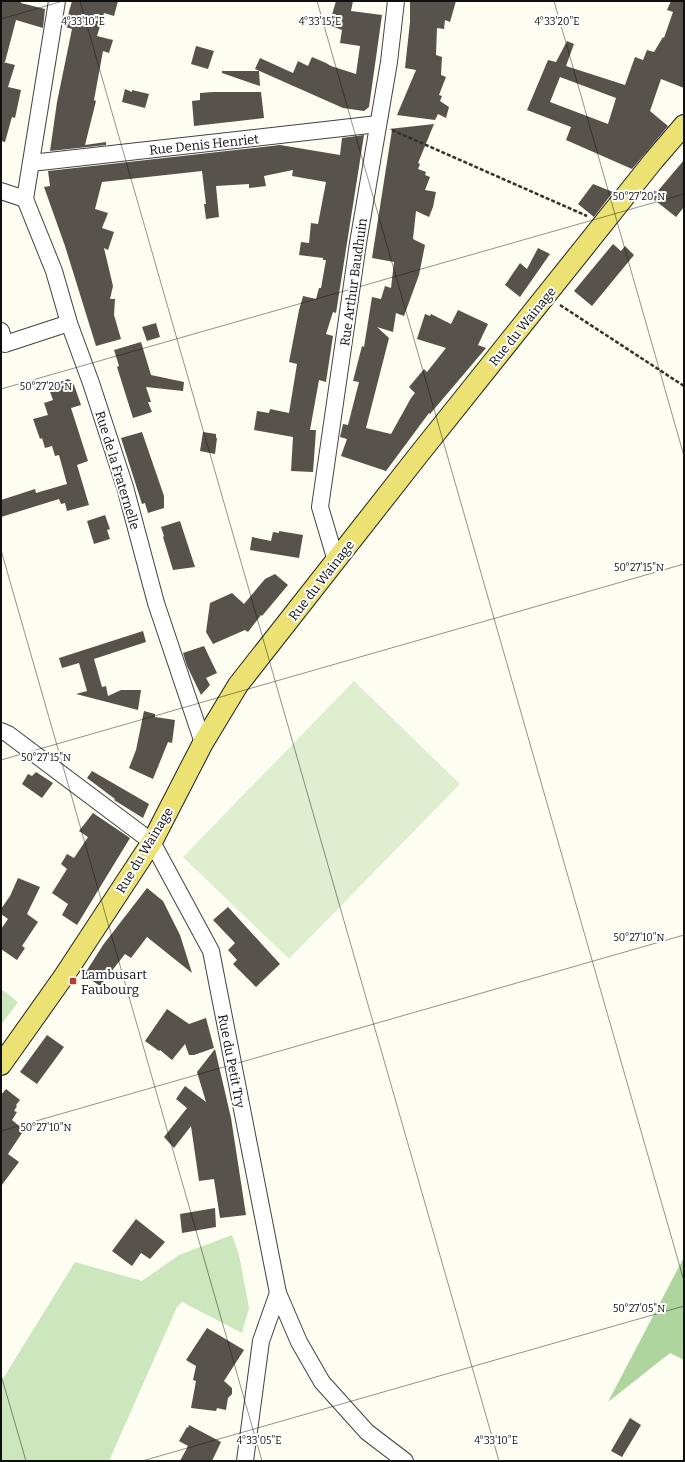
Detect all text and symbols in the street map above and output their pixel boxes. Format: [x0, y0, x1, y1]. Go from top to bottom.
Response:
text: 4°33'10"E [61, 16, 105, 28]
text: 4°33'15"E [299, 16, 341, 28]
text: 4°33'20"E [534, 16, 580, 28]
street label: Rue Denis Henriet [149, 131, 260, 158]
text: 50°27'20"N [613, 191, 665, 203]
street label: Rue Arthur Baudhuin [337, 216, 370, 347]
street label: Rue du Wainage [486, 284, 559, 369]
text: 50°27'20"N [20, 381, 72, 393]
street label: Rue de la Fraternelle [92, 409, 143, 531]
street label: Rue du Wainage [286, 537, 357, 623]
text: 50°27'15"N [614, 562, 664, 574]
text: 50°27'15"N [21, 752, 71, 764]
street label: Rue du Wainage [113, 805, 176, 896]
text: 50°27'10"N [614, 932, 665, 944]
place label: Lambusart Faubourg [81, 967, 147, 997]
marker: Lambusart Faubourg [68, 976, 78, 986]
street label: Rue du Petit Try [215, 1013, 248, 1109]
text: 50°27'10"N [21, 1122, 72, 1134]
text: 50°27'05"N [613, 1303, 665, 1315]
text: 4°33'05"E [237, 1435, 281, 1447]
text: 4°33'10"E [474, 1435, 518, 1447]

